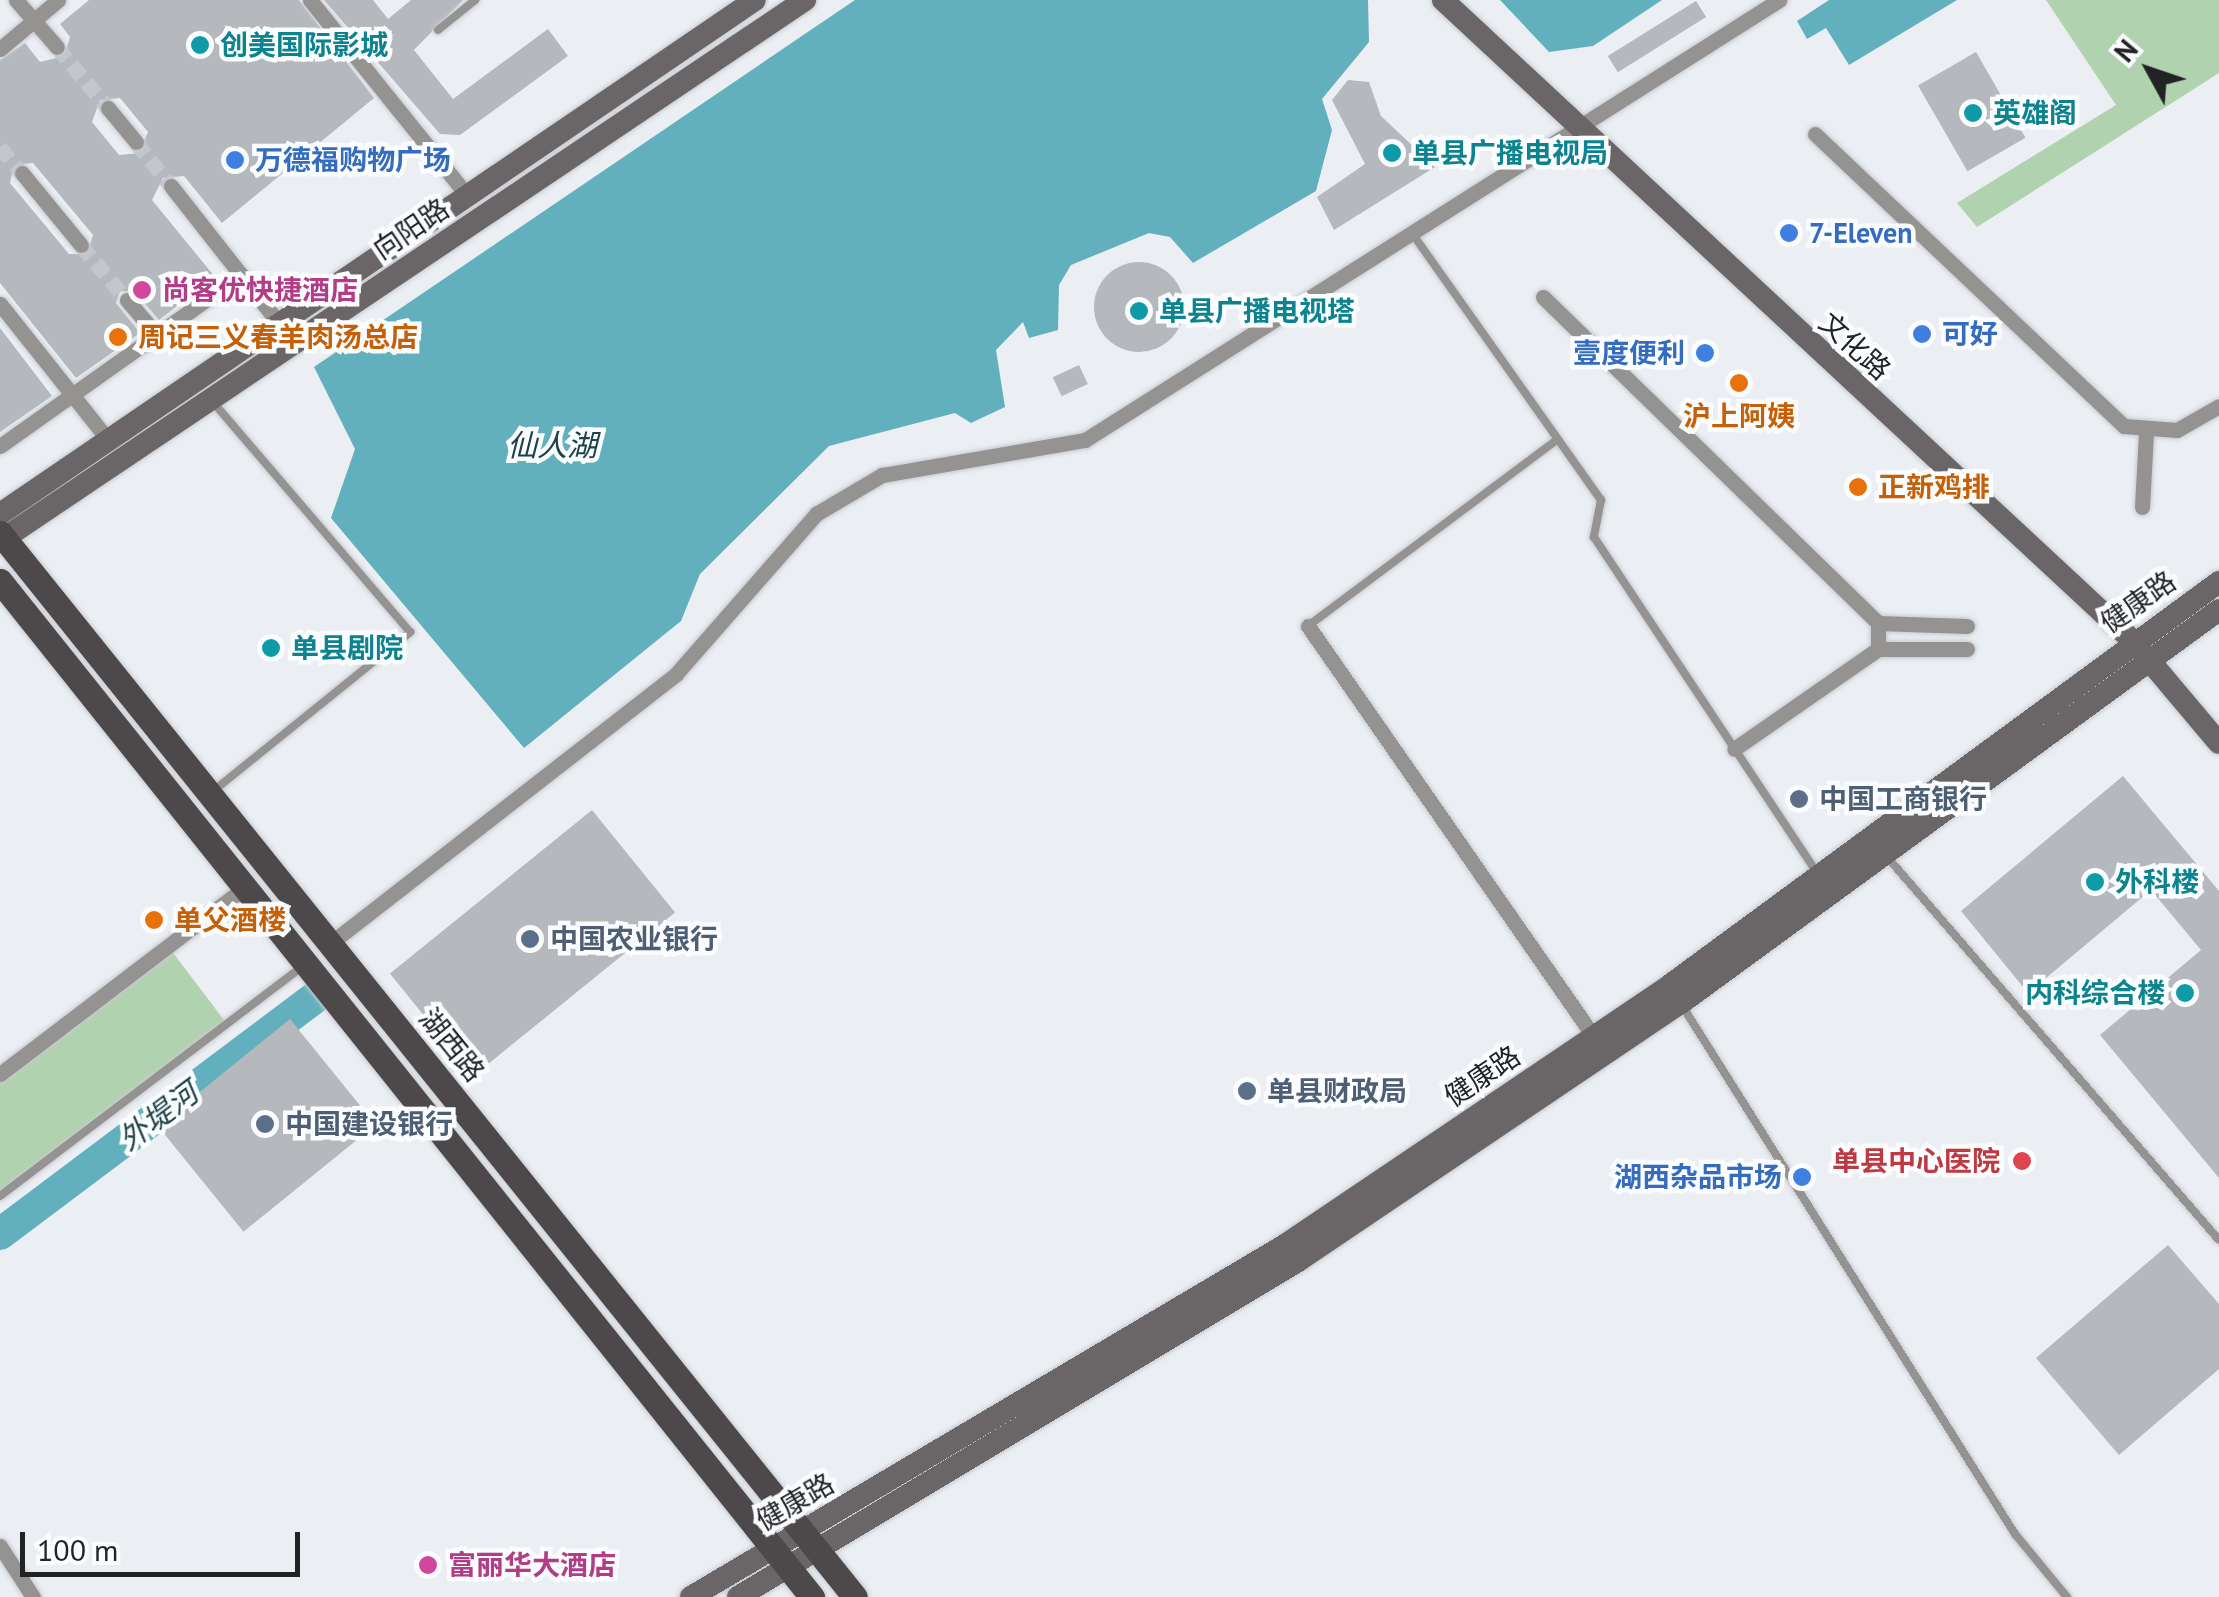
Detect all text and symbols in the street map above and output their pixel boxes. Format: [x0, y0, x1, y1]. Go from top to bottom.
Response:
north arrow [2099, 20, 2199, 120]
place label: 创美国际影城 [220, 28, 388, 62]
text: N [2106, 31, 2146, 69]
marker: 创美国际影城 [189, 34, 211, 56]
place label: 英雄阁 [1993, 96, 2077, 130]
marker: 英雄阁 [1962, 102, 1984, 124]
place label: 单县广播电视局 [1412, 136, 1608, 170]
marker: 单县广播电视局 [1381, 142, 1403, 164]
place label: 万德福购物广场 [255, 143, 451, 177]
marker: 万德福购物广场 [224, 149, 246, 171]
street label: 向阳路 [367, 192, 455, 266]
place label: 7-Eleven [1809, 216, 1912, 250]
marker: 7-Eleven [1778, 222, 1800, 244]
place label: 尚客优快捷酒店 [162, 273, 358, 307]
marker: 尚客优快捷酒店 [131, 279, 153, 301]
place label: 单县广播电视塔 [1159, 294, 1355, 328]
marker: 单县广播电视塔 [1128, 300, 1150, 322]
street label: 文化路 [1813, 305, 1897, 387]
place label: 可好 [1942, 317, 1998, 351]
place label: 周记三义春羊肉汤总店 [138, 320, 418, 354]
marker: 可好 [1911, 323, 1933, 345]
marker: 周记三义春羊肉汤总店 [107, 326, 129, 348]
place label: 壹度便利 [1573, 336, 1685, 370]
marker: 壹度便利 [1694, 342, 1716, 364]
marker: 沪上阿姨 [1728, 372, 1750, 394]
place label: 沪上阿姨 [1683, 399, 1795, 433]
water label: 仙人湖 [507, 427, 597, 463]
place label: 正新鸡排 [1878, 470, 1990, 504]
marker: 正新鸡排 [1847, 476, 1869, 498]
street label: 健康路 [2094, 564, 2182, 640]
place label: 单县剧院 [291, 631, 403, 665]
marker: 单县剧院 [260, 637, 282, 659]
place label: 中国工商银行 [1819, 782, 1987, 816]
marker: 中国工商银行 [1788, 788, 1810, 810]
place label: 外科楼 [2115, 865, 2199, 899]
marker: 外科楼 [2084, 871, 2106, 893]
place label: 单父酒楼 [174, 903, 286, 937]
marker: 单父酒楼 [143, 909, 165, 931]
place label: 中国农业银行 [550, 922, 718, 956]
marker: 中国农业银行 [519, 928, 541, 950]
place label: 内科综合楼 [2025, 976, 2165, 1010]
marker: 内科综合楼 [2174, 982, 2196, 1004]
street label: 湖西路 [413, 1002, 491, 1088]
street label: 健康路 [1438, 1039, 1526, 1113]
place label: 单县财政局 [1267, 1074, 1407, 1108]
water label: 外堤河 [111, 1075, 205, 1157]
marker: 单县财政局 [1236, 1080, 1258, 1102]
place label: 中国建设银行 [285, 1107, 453, 1141]
marker: 中国建设银行 [254, 1113, 276, 1135]
place label: 单县中心医院 [1832, 1144, 2000, 1178]
marker: 单县中心医院 [2009, 1148, 2035, 1174]
place label: 湖西杂品市场 [1614, 1160, 1782, 1194]
marker: 湖西杂品市场 [1791, 1166, 1813, 1188]
street label: 健康路 [750, 1466, 840, 1538]
scale bar [25, 1512, 305, 1574]
text: 100 m [37, 1530, 118, 1569]
place label: 富丽华大酒店 [448, 1548, 616, 1582]
marker: 富丽华大酒店 [417, 1554, 439, 1576]

